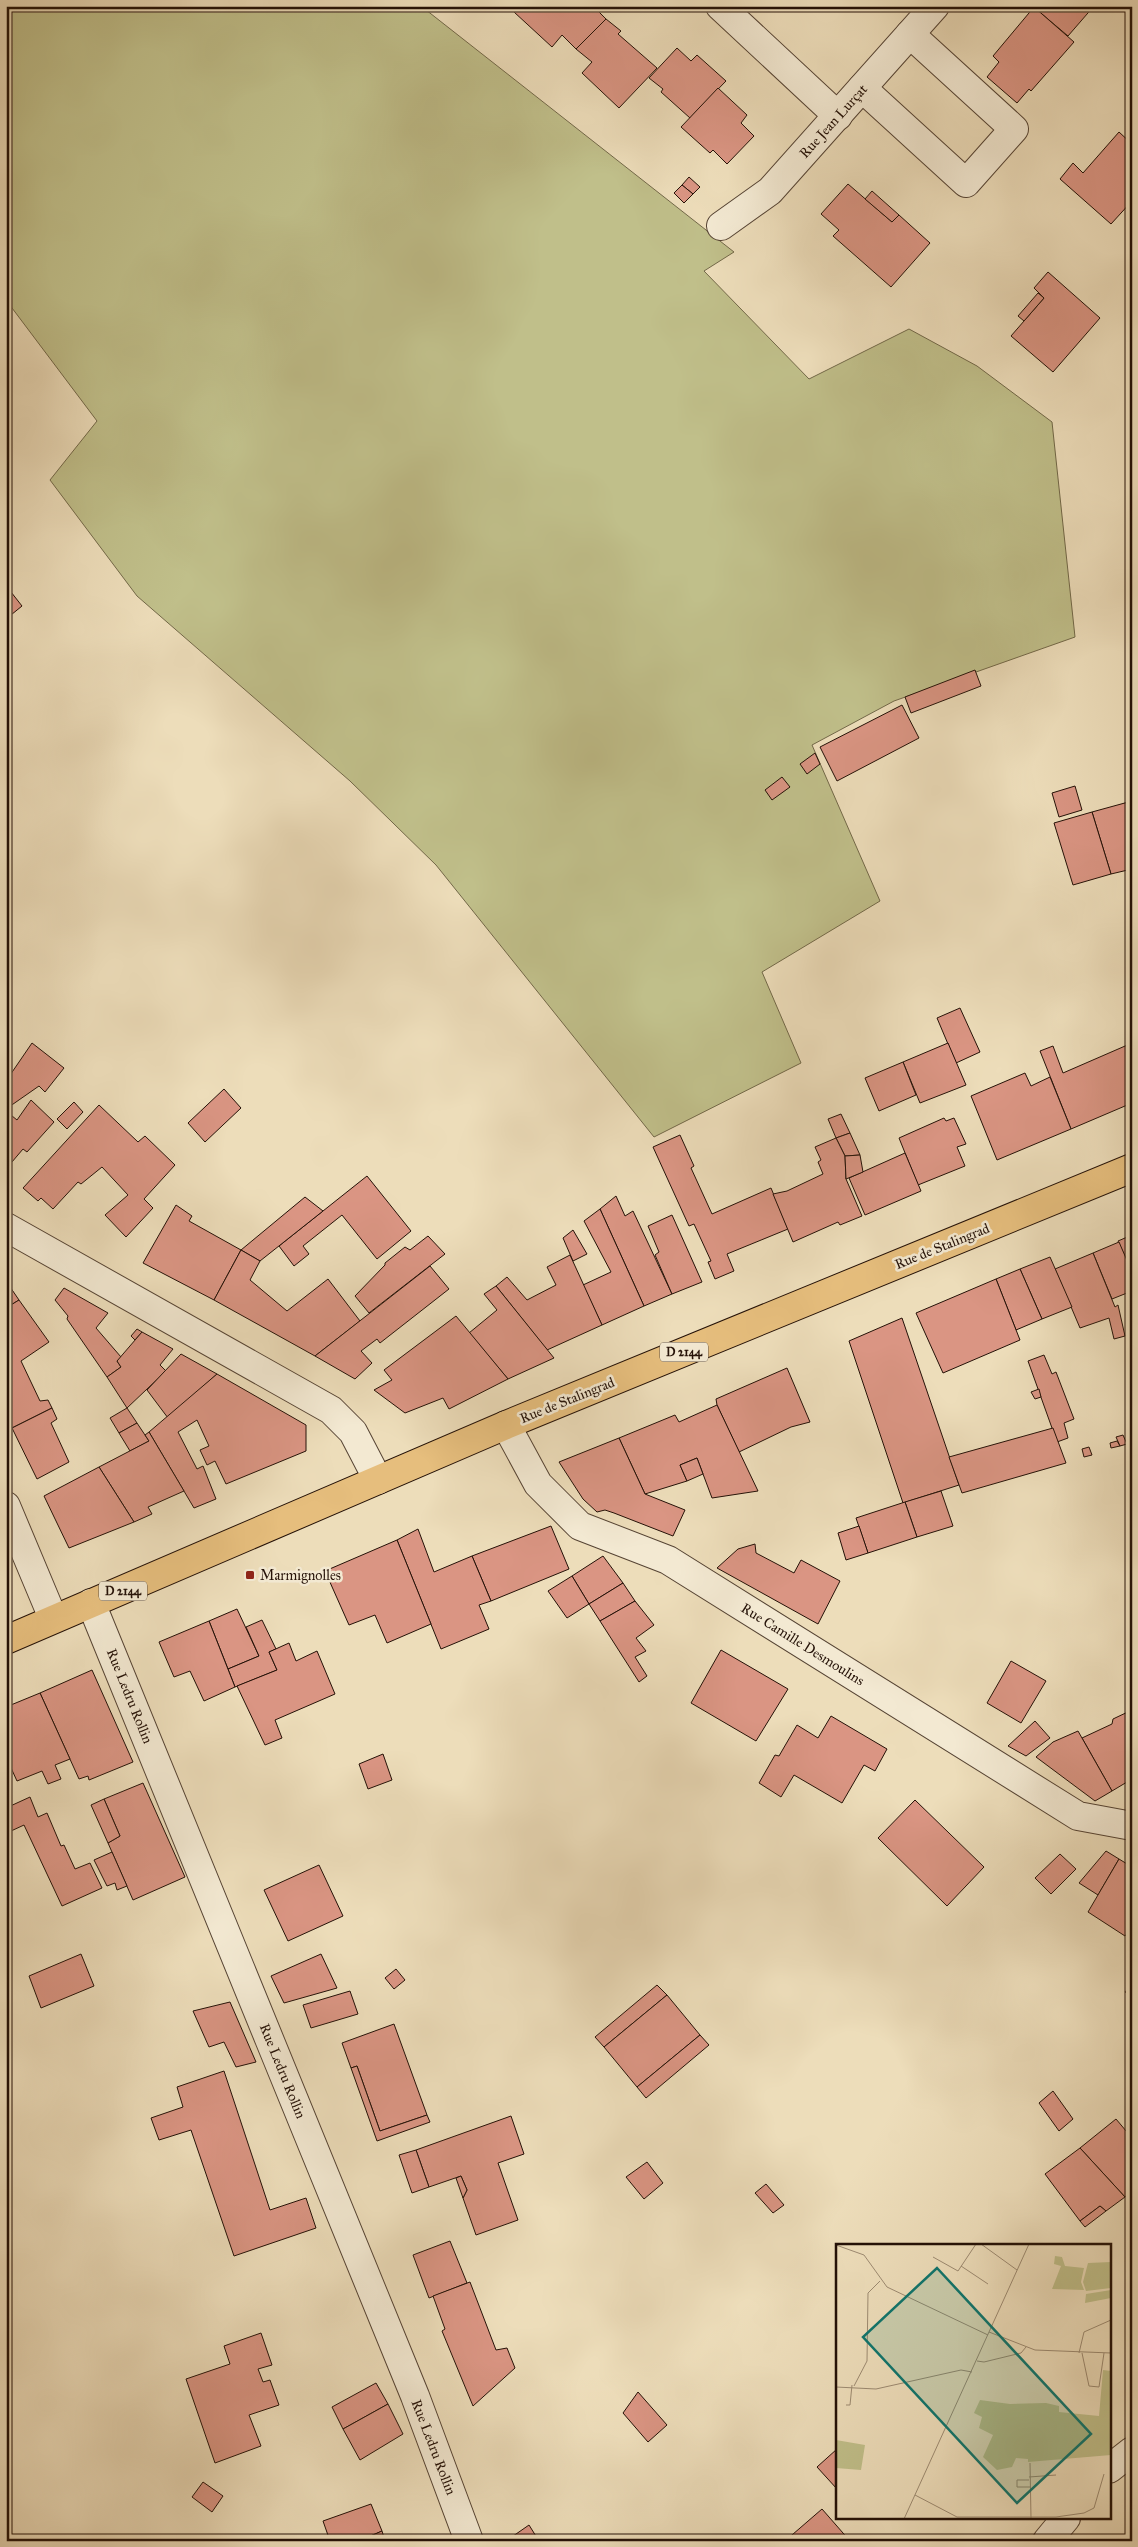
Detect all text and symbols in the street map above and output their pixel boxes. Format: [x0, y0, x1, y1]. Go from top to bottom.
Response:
street label: Rue Jean Lurçat [796, 81, 872, 162]
street label: Rue de Stalingrad [892, 1220, 992, 1273]
road number: D 2144 [660, 1342, 708, 1361]
street label: Rue de Stalingrad [517, 1374, 617, 1427]
place label: Marmignolles [260, 1567, 341, 1584]
marker: Marmignolles [244, 1569, 256, 1581]
road number: D 2144 [99, 1582, 147, 1600]
street label: Rue Camille Desmoulins [738, 1600, 867, 1689]
street label: Rue Ledru Rollin [103, 1646, 156, 1747]
street label: Rue Ledru Rollin [256, 2021, 309, 2122]
inset map [836, 2244, 1110, 2520]
street label: Rue Ledru Rollin [408, 2397, 460, 2498]

